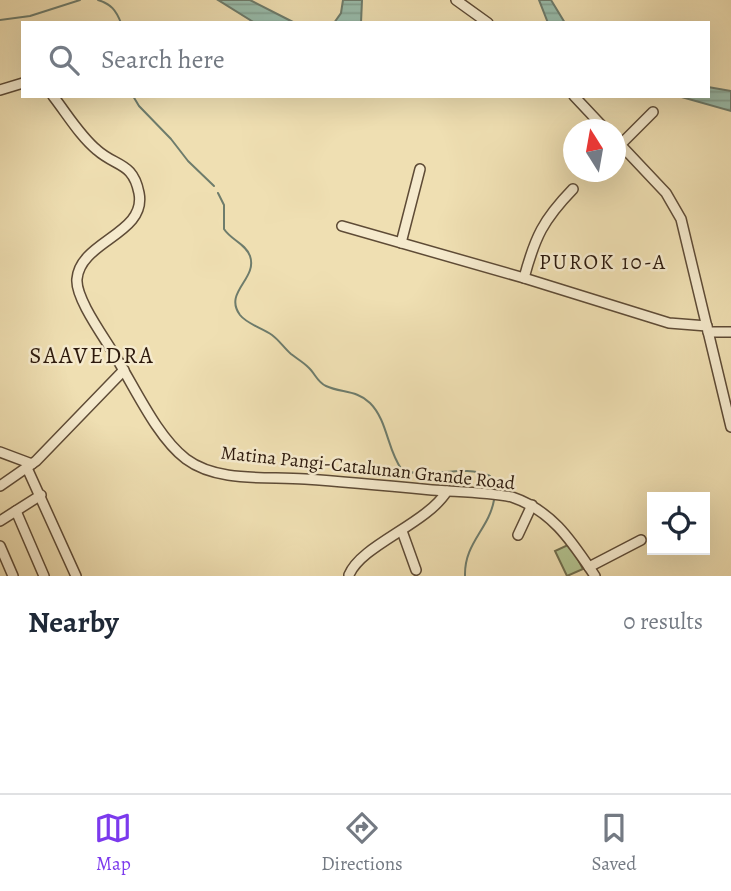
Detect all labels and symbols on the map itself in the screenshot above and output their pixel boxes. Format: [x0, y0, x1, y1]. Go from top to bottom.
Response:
north arrow [563, 119, 626, 182]
district label: PUROK 10-A [539, 248, 667, 276]
district label: SAAVEDRA [29, 340, 155, 371]
street label: Matina Pangi-Catalunan Grande Road [220, 440, 517, 496]

